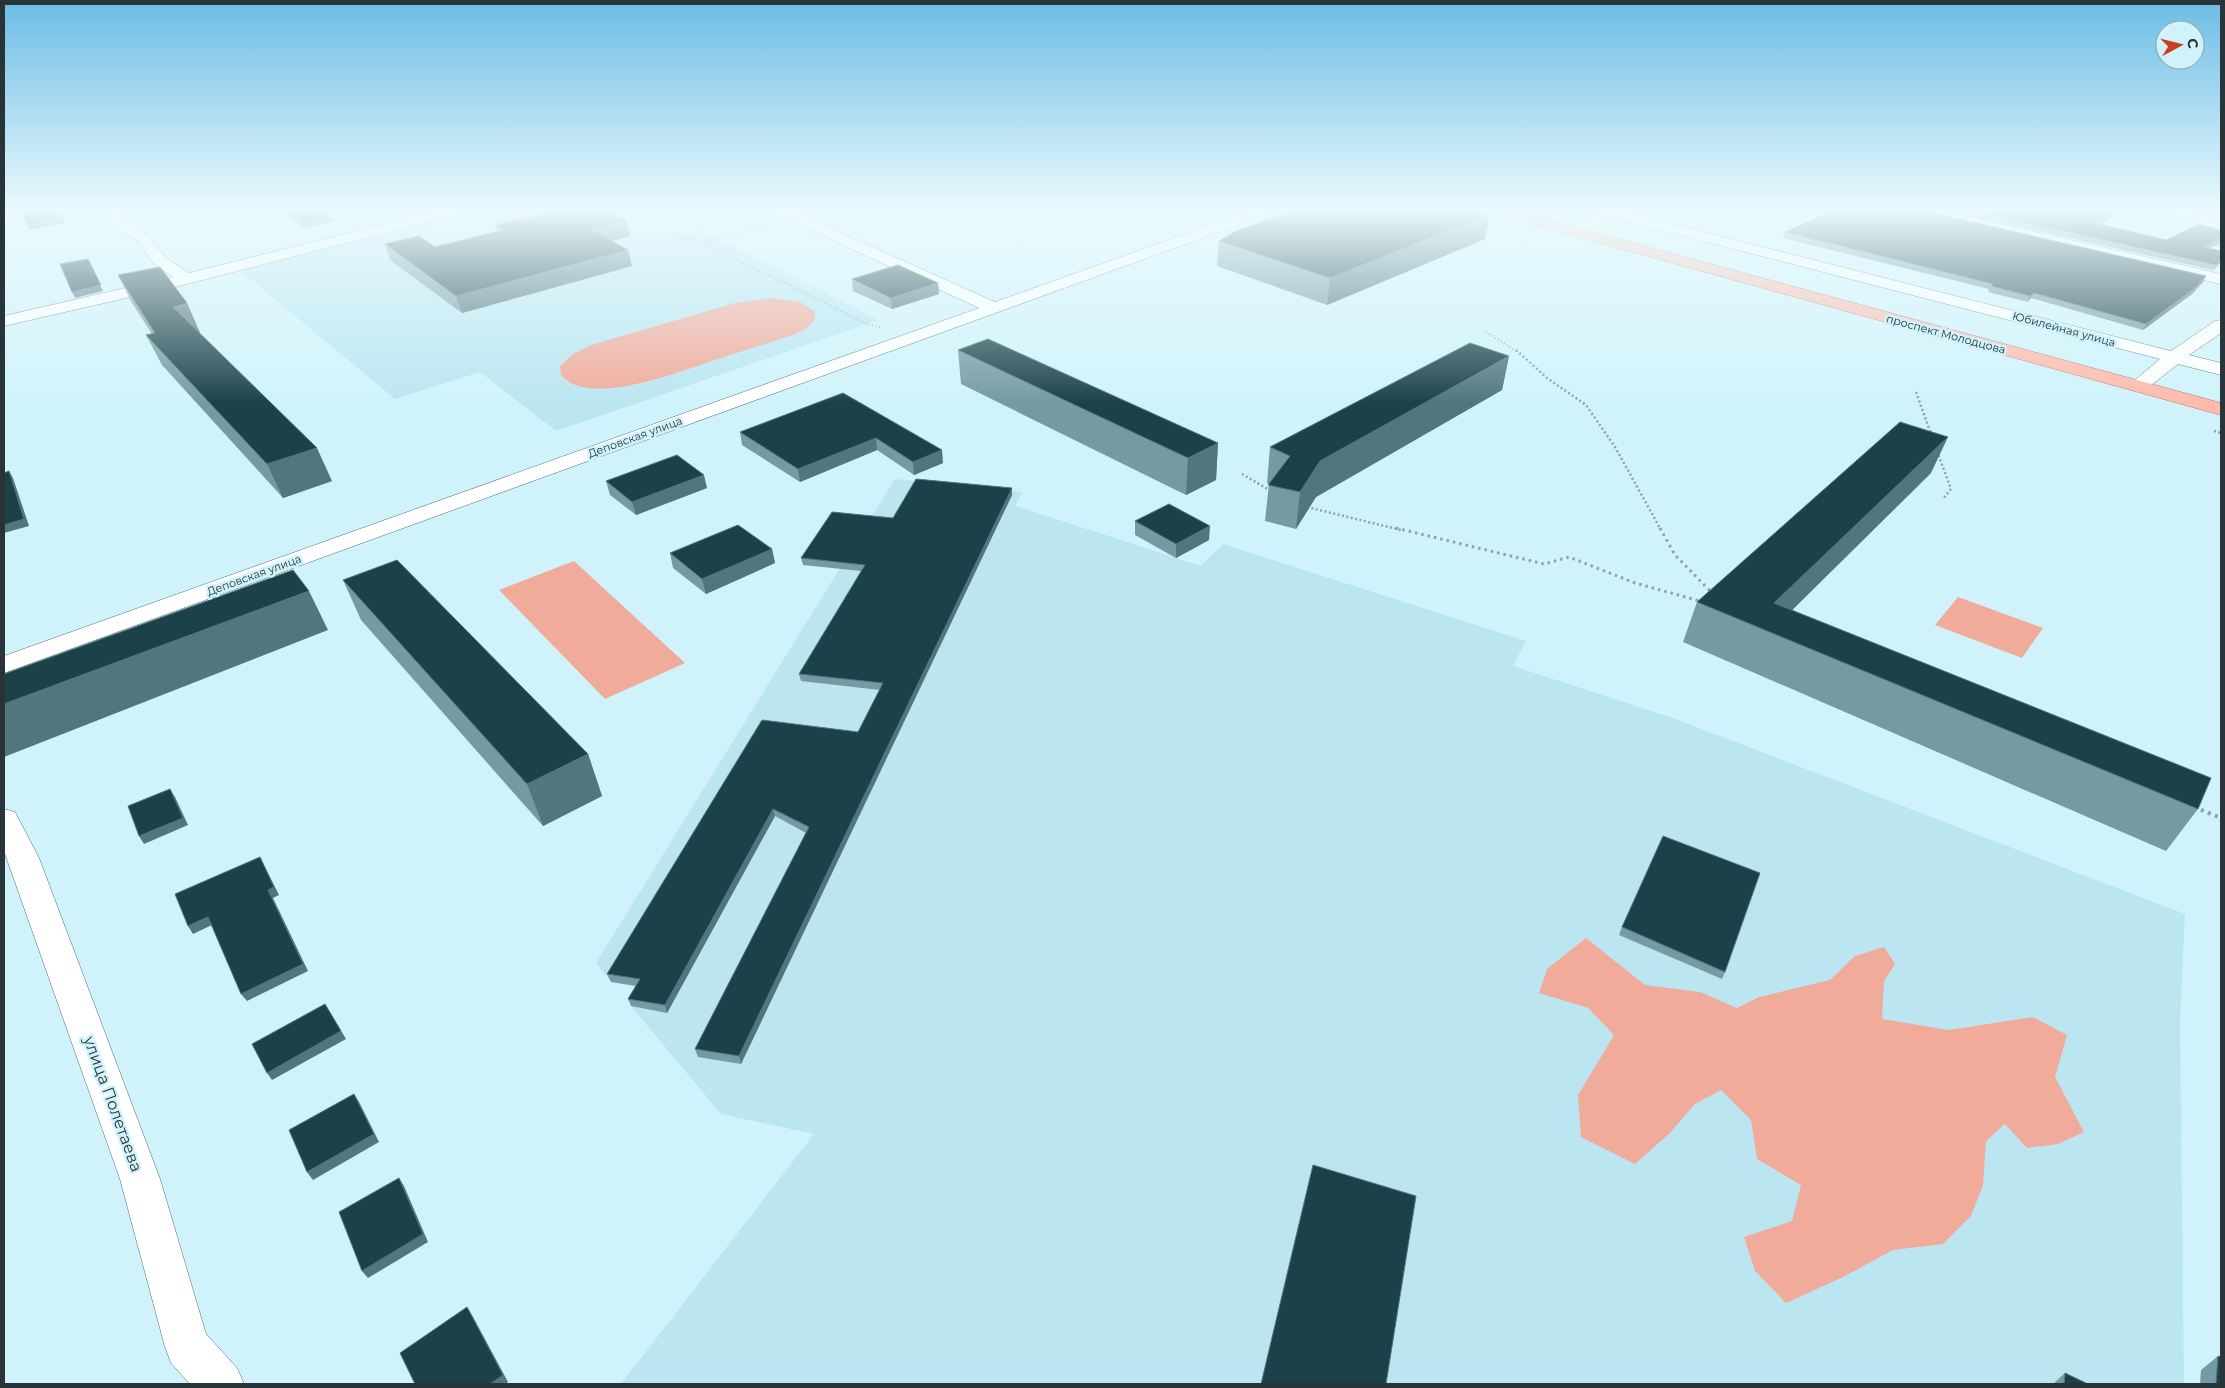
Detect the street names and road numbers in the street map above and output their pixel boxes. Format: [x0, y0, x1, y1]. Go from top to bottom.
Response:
street label: Юбилейная улица [2011, 309, 2117, 349]
street label: проспект Молодцова [1885, 311, 2007, 357]
street label: Деповская улица [586, 413, 684, 461]
street label: Деповская улица [205, 551, 303, 599]
street label: улица Полетаева [79, 1033, 146, 1174]

